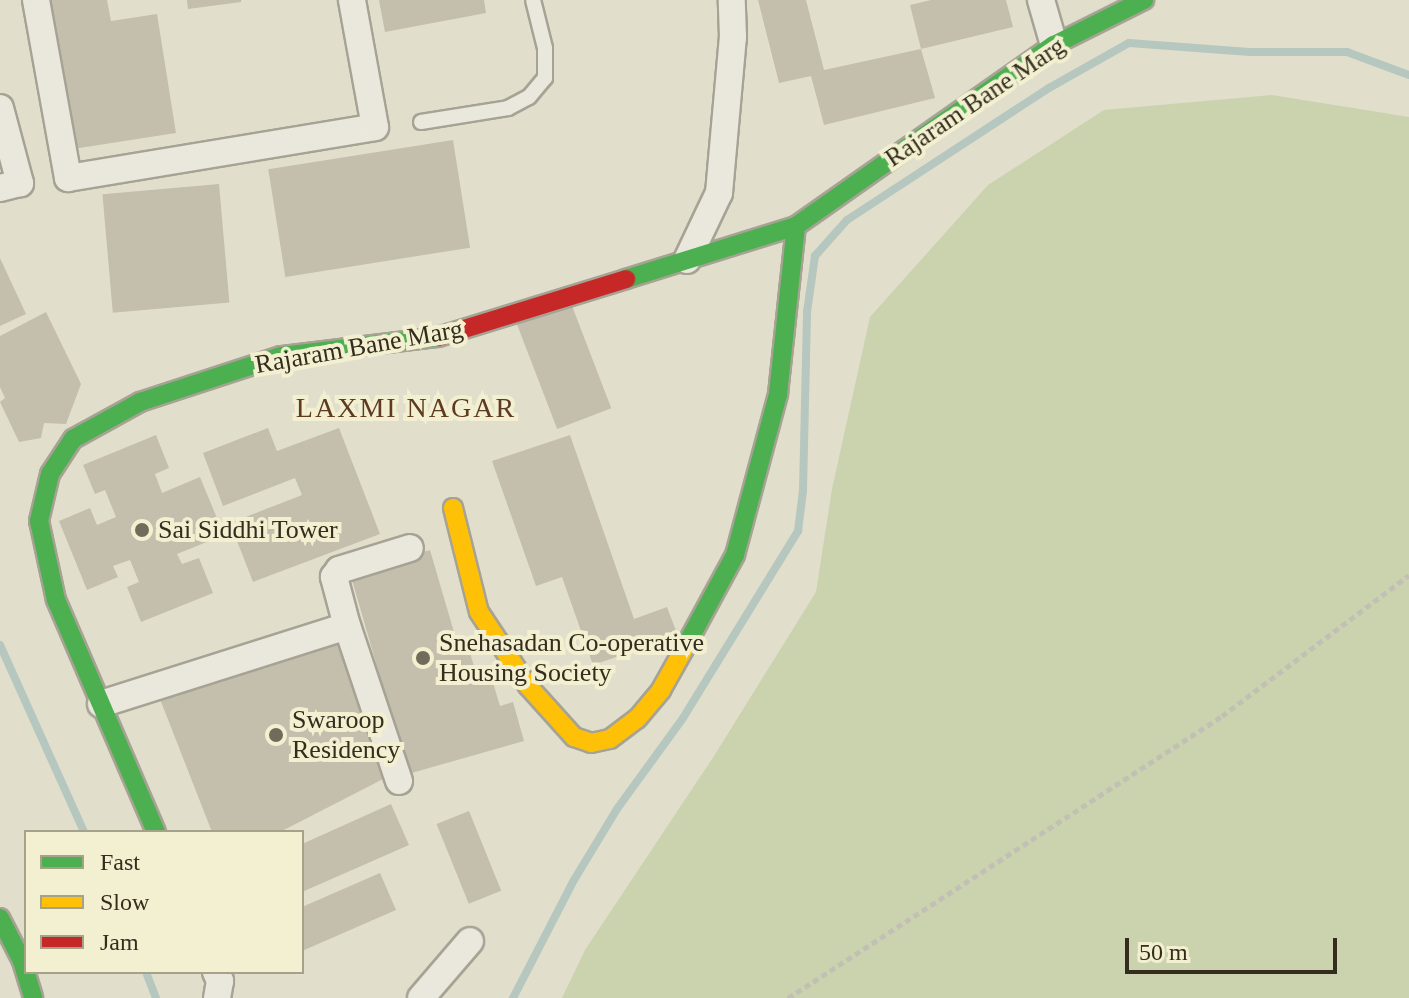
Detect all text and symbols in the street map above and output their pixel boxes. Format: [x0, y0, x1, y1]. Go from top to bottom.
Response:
street label: Rajaram Bane Marg [879, 30, 1071, 174]
street label: Rajaram Bane Marg [253, 313, 465, 381]
district label: LAXMI NAGAR [296, 391, 516, 425]
place label: Sai Siddhi Tower [158, 514, 338, 546]
marker: Sai Siddhi Tower [133, 521, 151, 539]
place label: Snehasadan Co-operative Housing Society [439, 627, 704, 688]
marker: Snehasadan Co-operative Housing Society [414, 649, 432, 667]
place label: Swaroop Residency [292, 704, 400, 766]
marker: Swaroop Residency [267, 726, 285, 744]
legend [24, 830, 304, 974]
text: Fast [100, 849, 140, 875]
text: Slow [100, 889, 149, 915]
scale bar [1129, 922, 1341, 972]
text: Jam [100, 929, 139, 955]
text: 50 m [1139, 939, 1188, 965]

